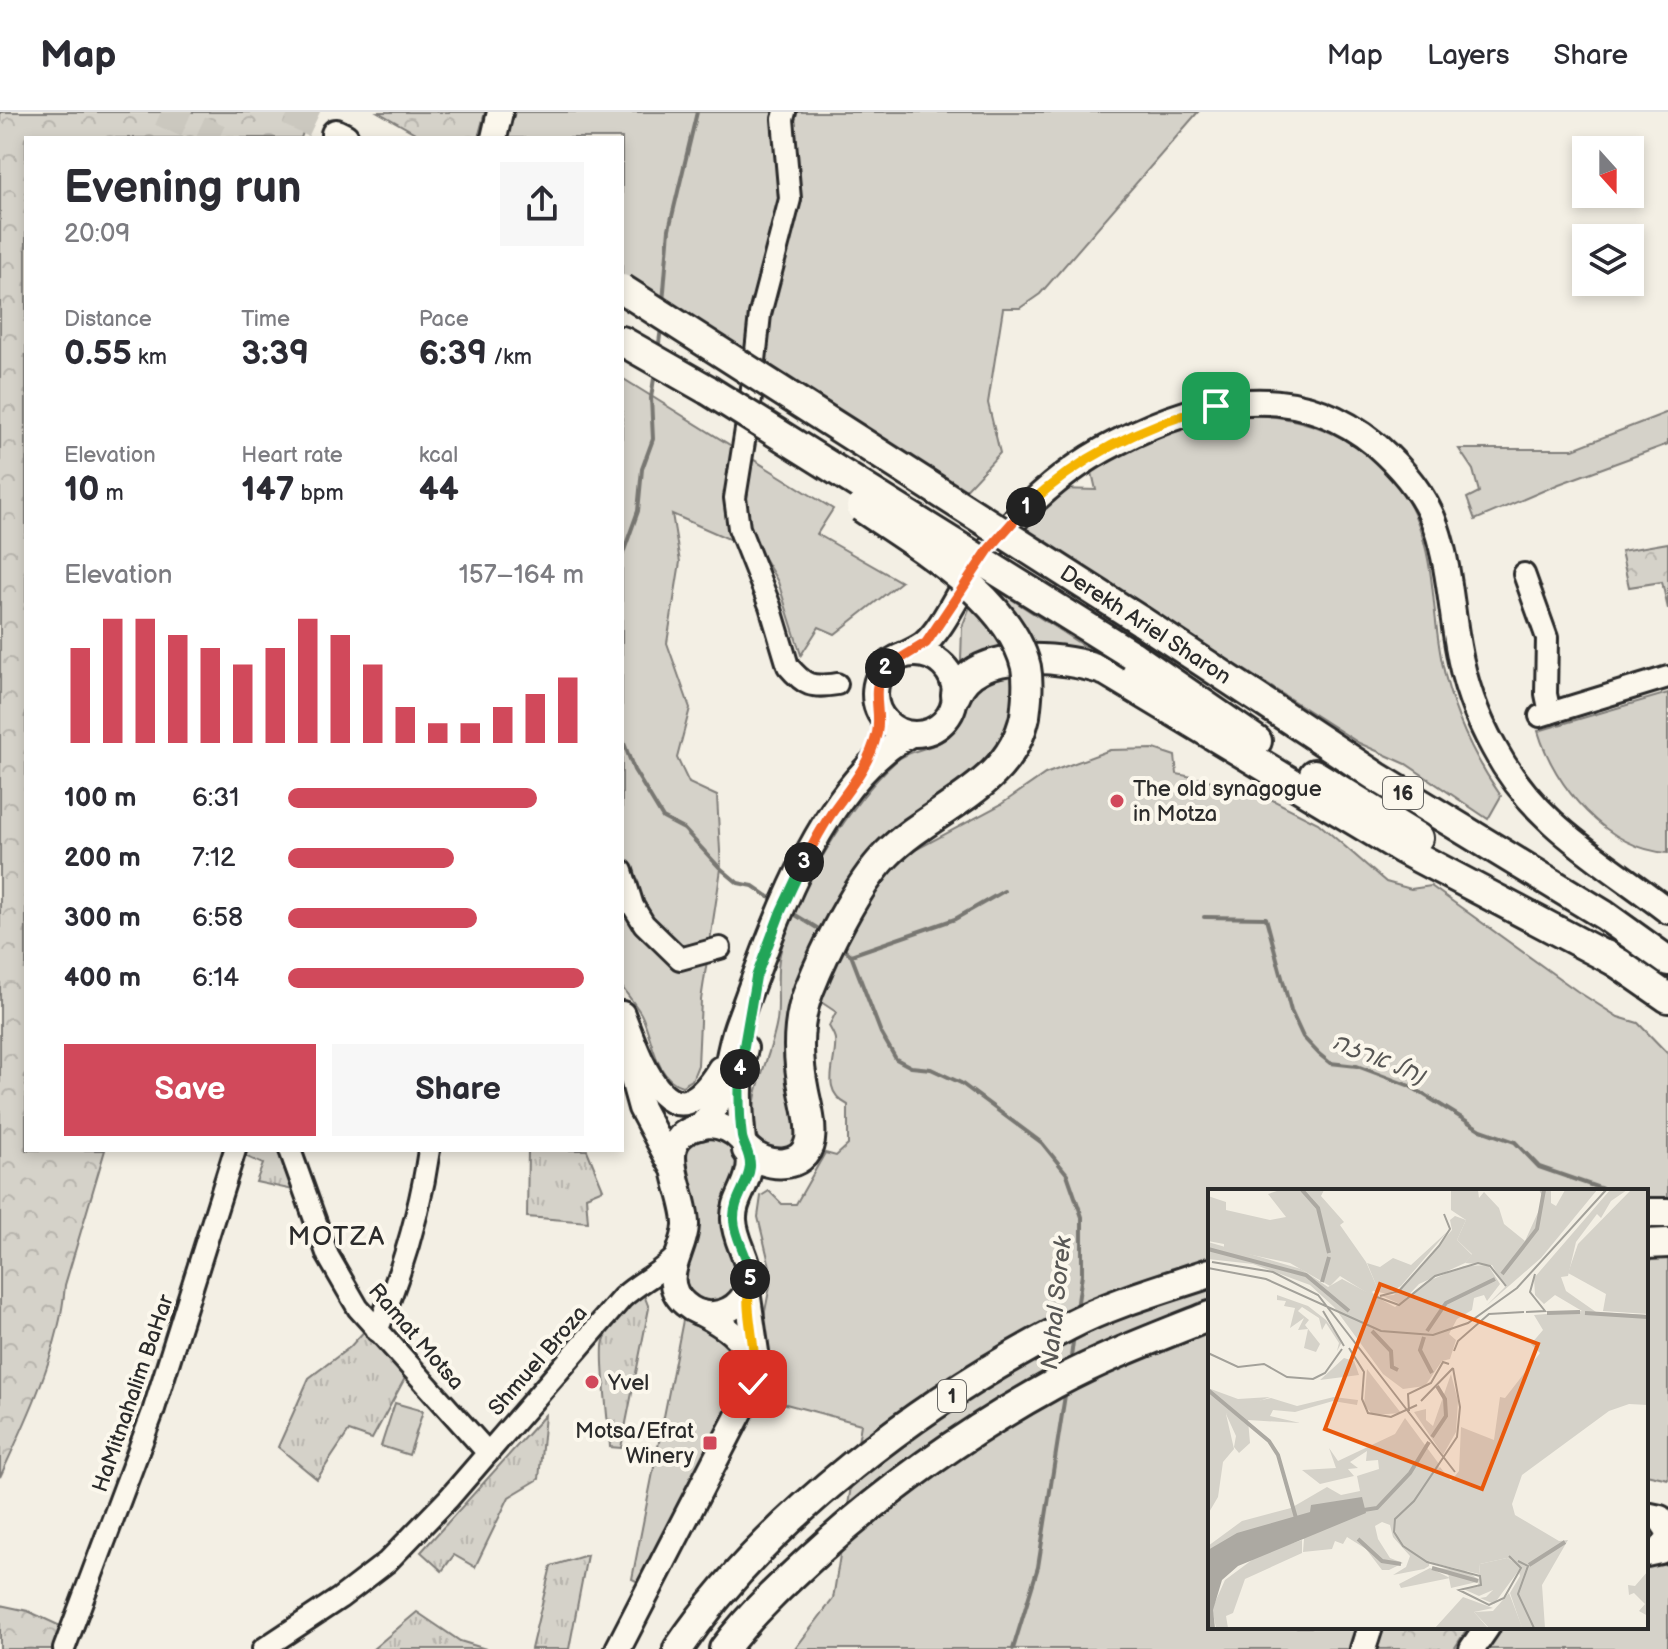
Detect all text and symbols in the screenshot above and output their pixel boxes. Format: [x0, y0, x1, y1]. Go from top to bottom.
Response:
text: Map [40, 33, 116, 78]
text: Map [1327, 39, 1383, 72]
text: Layers [1427, 39, 1510, 72]
text: Share [1554, 39, 1628, 72]
north arrow [1572, 136, 1644, 208]
map controls [1572, 136, 1644, 296]
text: Evening run [64, 162, 301, 215]
button: share [500, 162, 584, 246]
text: 20:09 [64, 219, 130, 250]
button: layers [1572, 224, 1644, 296]
text: Distance [64, 306, 152, 333]
text: Time [241, 306, 290, 333]
text: Pace [419, 306, 469, 333]
text: 0.55 [64, 333, 132, 374]
text: 3:39 [241, 333, 309, 374]
text: 6:39 [419, 333, 487, 374]
text: km [132, 344, 167, 371]
text: /km [487, 344, 532, 371]
pin [1182, 372, 1250, 440]
icon: arrive [1194, 384, 1238, 428]
text: Elevation [64, 442, 156, 469]
text: Heart rate [241, 442, 343, 469]
text: kcal [419, 442, 458, 469]
text: 10 [64, 469, 100, 510]
text: 147 [241, 469, 294, 510]
text: 44 [419, 469, 459, 510]
text: m [100, 480, 124, 507]
text: bpm [294, 480, 344, 507]
pin: 1 [1006, 487, 1046, 527]
text: 1 [1021, 493, 1031, 520]
text: Elevation [64, 560, 172, 591]
text: 157–164 m [459, 560, 584, 591]
street label: Derekh Ariel Sharon [1055, 560, 1236, 691]
pin: 2 [865, 648, 905, 688]
text: 2 [878, 654, 892, 681]
place label: The old synagogue in Motza [1133, 776, 1322, 828]
road number: 16 [1383, 777, 1423, 809]
text: 100 m [64, 783, 137, 814]
text: 6:31 [192, 783, 239, 814]
marker: The old synagogue in Motza [1108, 792, 1126, 810]
pin: 3 [784, 842, 824, 882]
text: 200 m [64, 843, 141, 874]
text: 7:12 [192, 843, 235, 874]
text: 3 [798, 848, 810, 875]
text: 300 m [64, 903, 141, 934]
text: 6:58 [192, 903, 243, 934]
text: 400 m [64, 963, 141, 994]
text: 6:14 [192, 963, 239, 994]
water label: נחל ארזה [1328, 1027, 1431, 1091]
button: Save [64, 1044, 316, 1136]
button: Share [332, 1044, 584, 1136]
pin: 4 [720, 1049, 760, 1089]
text: 4 [734, 1055, 746, 1082]
inset map [1208, 1189, 1648, 1629]
district label: MOTZA [288, 1222, 386, 1253]
water label: Nahal Sorek [1035, 1234, 1078, 1371]
pin: 5 [730, 1259, 770, 1299]
text: 5 [744, 1265, 756, 1292]
street label: Ramat Motsa [362, 1278, 470, 1396]
street label: HaMitnahalim BaHar [87, 1290, 180, 1496]
street label: Shmuel Broza [483, 1300, 593, 1422]
pin [719, 1350, 787, 1418]
icon: check [731, 1362, 775, 1406]
place label: Yvel [607, 1370, 649, 1397]
marker: Yvel [583, 1373, 601, 1391]
road number: 1 [938, 1380, 966, 1412]
place label: Motsa/Efrat Winery [575, 1418, 694, 1470]
marker: Motsa/Efrat Winery [701, 1434, 719, 1452]

